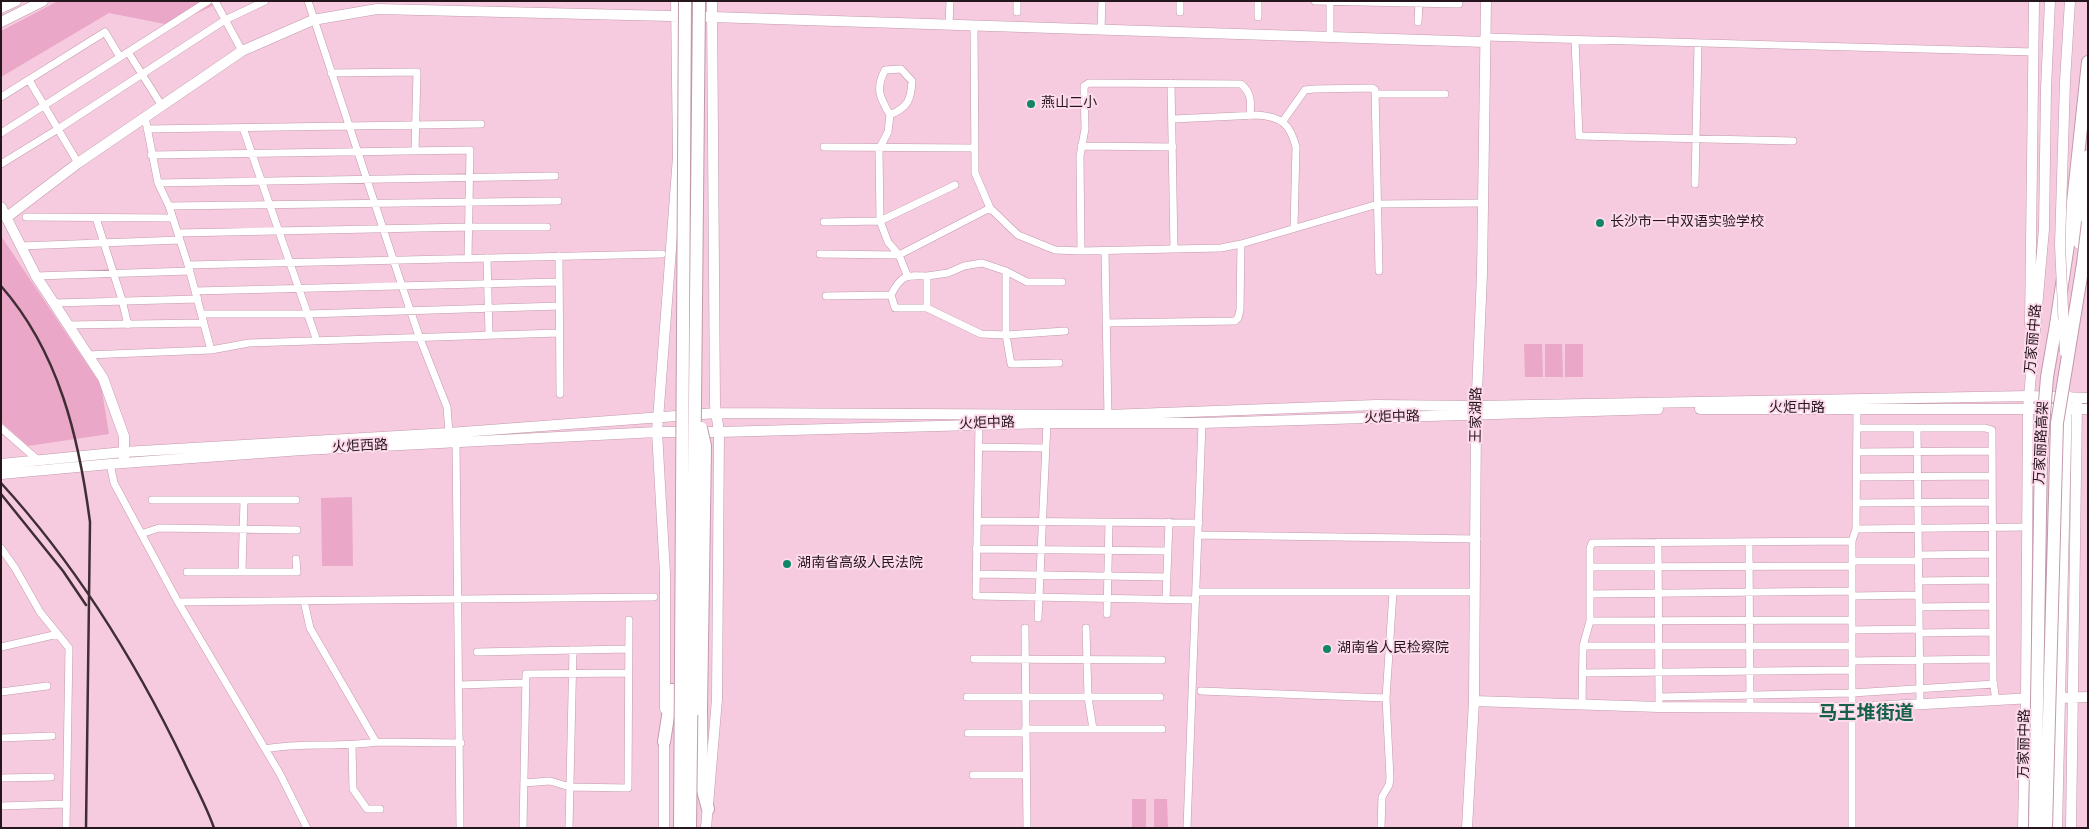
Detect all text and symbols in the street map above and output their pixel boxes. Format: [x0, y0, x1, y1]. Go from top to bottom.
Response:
place label: 燕山二小 [1041, 96, 1097, 112]
marker: 燕山二小 [1025, 98, 1037, 110]
place label: 长沙市一中双语实验学校 [1610, 215, 1764, 231]
marker: 长沙市一中双语实验学校 [1594, 217, 1606, 229]
street label: 万家丽中路 [2023, 303, 2045, 375]
street label: 王家湖路 [1468, 387, 1486, 443]
street label: 火炬中路 [1769, 401, 1825, 417]
street label: 万家丽路高架 [2031, 401, 2053, 485]
street label: 火炬中路 [1364, 409, 1420, 427]
street label: 火炬中路 [959, 415, 1015, 433]
street label: 火炬西路 [332, 437, 388, 457]
place label: 湖南省高级人民法院 [797, 556, 923, 572]
marker: 湖南省高级人民法院 [781, 558, 793, 570]
place label: 湖南省人民检察院 [1337, 641, 1449, 657]
marker: 湖南省人民检察院 [1321, 643, 1333, 655]
district label: 马王堆街道 [1819, 703, 1913, 725]
street label: 万家丽中路 [2016, 709, 2034, 779]

